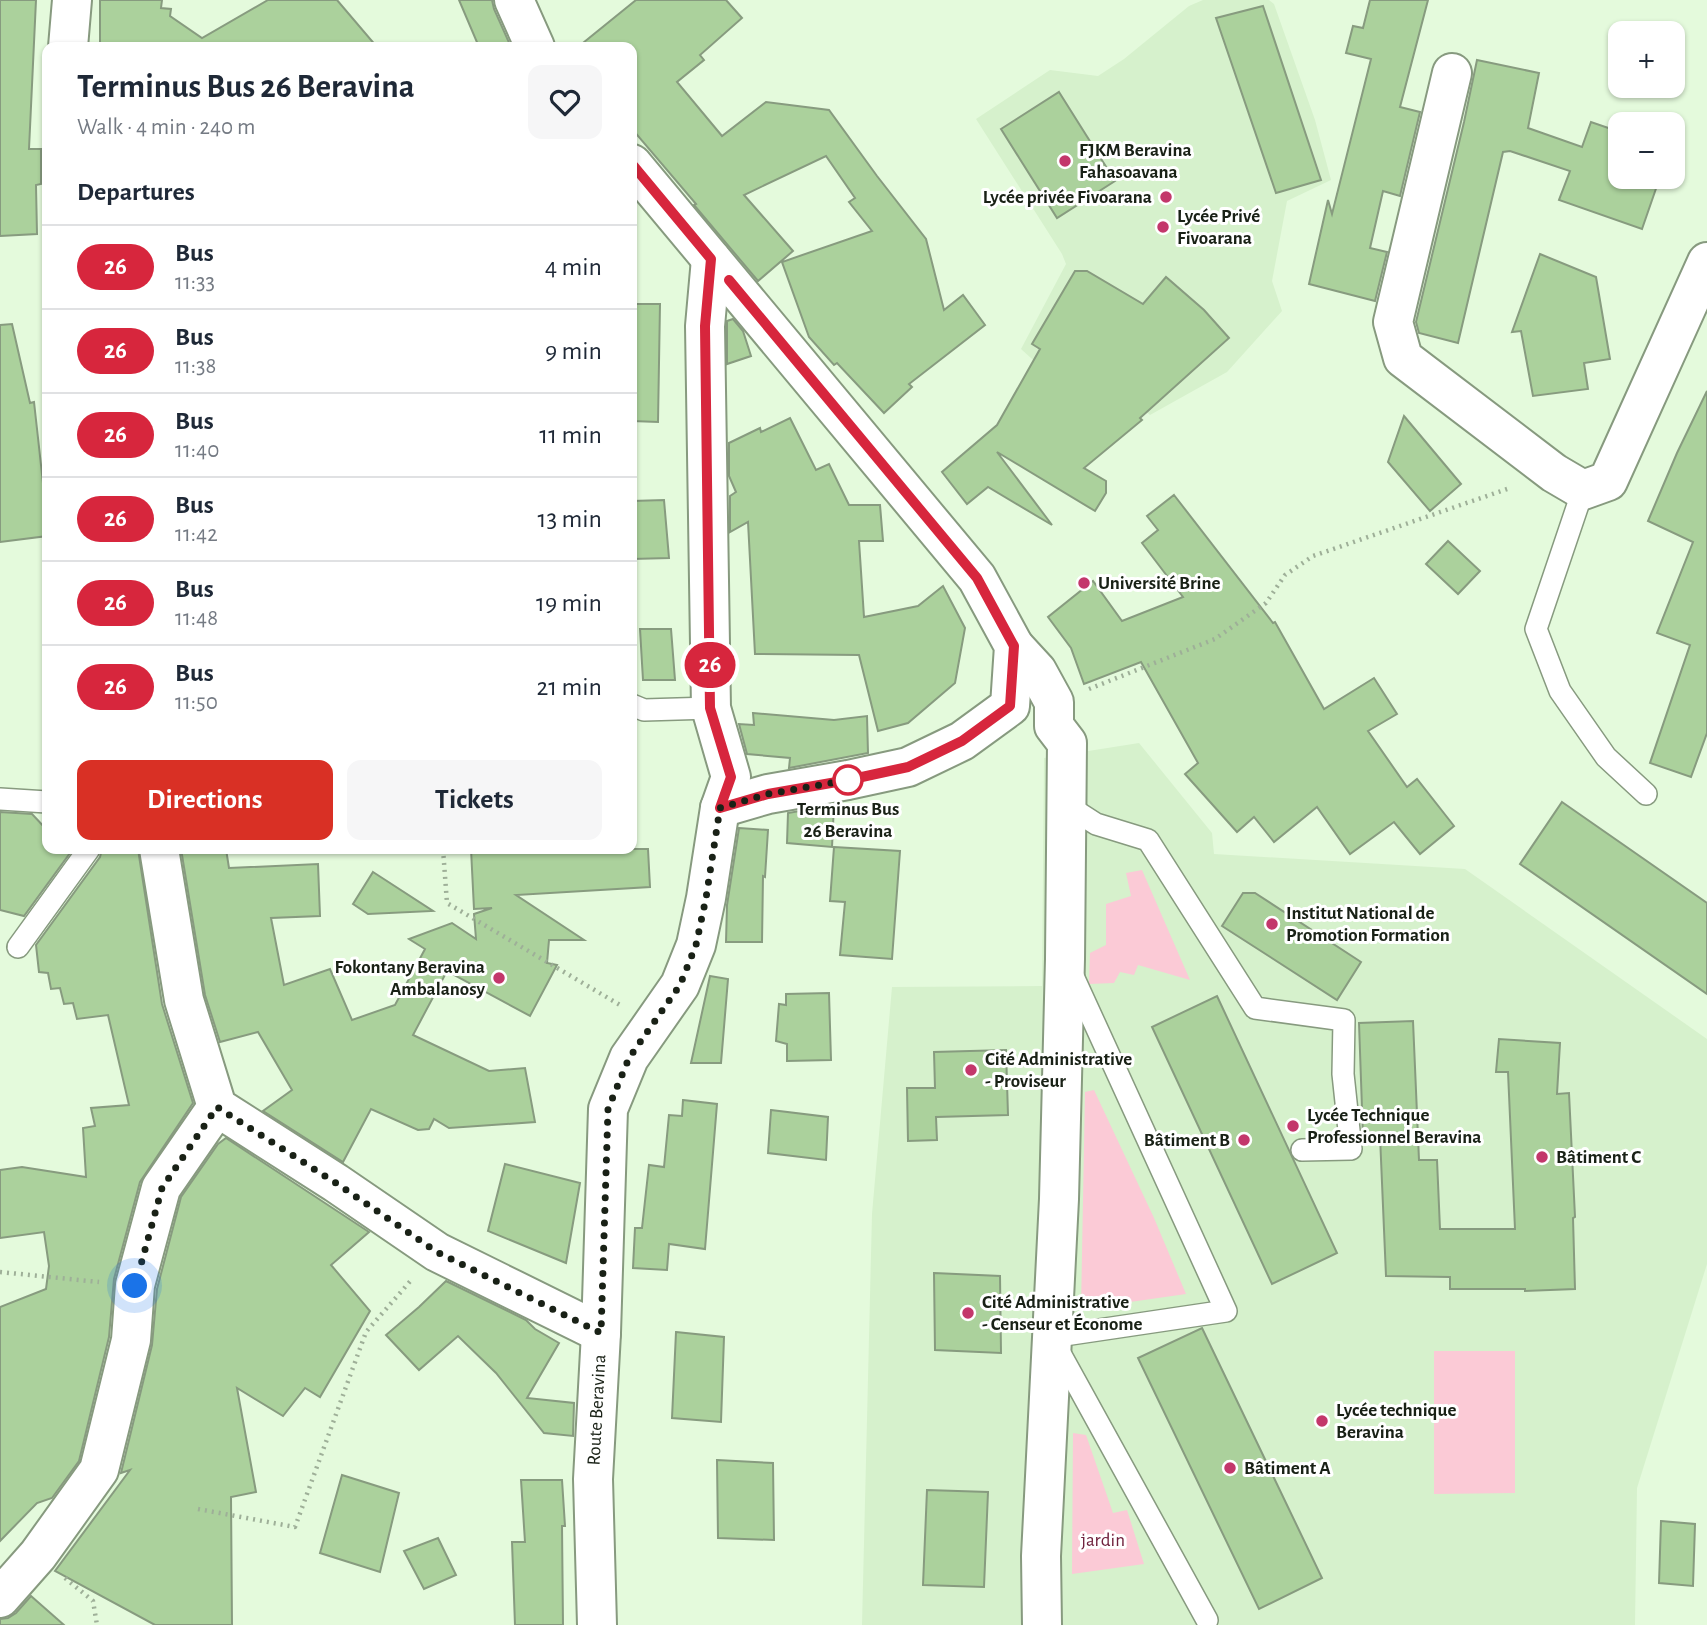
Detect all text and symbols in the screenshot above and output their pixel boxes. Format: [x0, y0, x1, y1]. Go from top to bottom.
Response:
map controls [1608, 21, 1685, 189]
button: + [1608, 21, 1685, 98]
button: heart [528, 65, 602, 139]
text: Terminus Bus 26 Beravina [77, 71, 415, 104]
button: − [1608, 112, 1685, 189]
text: Walk · 4 min · 240 m [77, 116, 255, 139]
place label: FJKM Beravina Fahasoavana [1079, 141, 1192, 182]
marker: FJKM Beravina Fahasoavana [1057, 153, 1073, 169]
text: Departures [77, 179, 195, 205]
place label: Lycée privée Fivoarana [983, 188, 1152, 207]
marker: Lycée privée Fivoarana [1158, 189, 1174, 205]
place label: Lycée Privé Fivoarana [1177, 207, 1260, 248]
marker: Lycée Privé Fivoarana [1155, 219, 1171, 235]
text: Bus [175, 240, 214, 266]
text: 4 min [545, 254, 602, 280]
text: 26 [104, 255, 127, 279]
text: 11:33 [175, 271, 215, 294]
text: Bus [175, 324, 214, 350]
text: 9 min [545, 338, 602, 364]
text: 26 [104, 339, 127, 363]
text: 11:38 [175, 355, 216, 378]
text: Bus [175, 408, 214, 434]
text: 11 min [539, 422, 602, 448]
text: 26 [104, 423, 127, 447]
text: 11:40 [175, 439, 219, 462]
text: Bus [175, 492, 214, 518]
text: 13 min [538, 506, 602, 532]
text: 26 [104, 507, 127, 531]
text: 11:42 [175, 523, 218, 546]
place label: Université Brine [1098, 574, 1221, 593]
marker: Université Brine [1076, 575, 1092, 591]
text: Bus [175, 576, 214, 602]
text: 19 min [536, 590, 602, 616]
text: 26 [104, 591, 127, 615]
text: 11:48 [175, 607, 218, 630]
line badge: 26 [678, 642, 742, 688]
text: 26 [699, 653, 721, 677]
text: Bus [175, 660, 214, 686]
text: 21 min [536, 674, 602, 700]
text: 26 [104, 675, 127, 699]
text: 11:50 [175, 691, 218, 714]
button: Directions [77, 760, 333, 840]
button: Tickets [347, 760, 602, 840]
marker: Terminus Bus 26 Beravina [833, 765, 863, 795]
place label: Terminus Bus 26 Beravina [797, 800, 899, 841]
place label: Institut National de Promotion Formation [1286, 904, 1450, 945]
marker: Institut National de Promotion Formation [1264, 916, 1280, 932]
place label: Fokontany Beravina Ambalanosy [335, 958, 485, 999]
marker: Fokontany Beravina Ambalanosy [491, 970, 507, 986]
place label: Cité Administrative - Proviseur [985, 1050, 1132, 1091]
marker: Cité Administrative - Proviseur [963, 1062, 979, 1078]
place label: Lycée Technique Professionnel Beravina [1307, 1106, 1481, 1147]
marker: Lycée Technique Professionnel Beravina [1285, 1118, 1301, 1134]
place label: Bâtiment B [1144, 1131, 1230, 1150]
marker: Bâtiment B [1236, 1132, 1252, 1148]
place label: Bâtiment C [1556, 1148, 1641, 1167]
marker: Bâtiment C [1534, 1149, 1550, 1165]
your location [117, 1268, 152, 1303]
place label: Cité Administrative - Censeur et Économe [982, 1293, 1143, 1334]
marker: Cité Administrative - Censeur et Économe [960, 1305, 976, 1321]
street label: Route Beravina [585, 1354, 609, 1466]
place label: Lycée technique Beravina [1336, 1401, 1456, 1442]
marker: Lycée technique Beravina [1314, 1413, 1330, 1429]
place label: Bâtiment A [1244, 1459, 1331, 1478]
marker: Bâtiment A [1222, 1460, 1238, 1476]
park label: jardin [1081, 1531, 1125, 1550]

